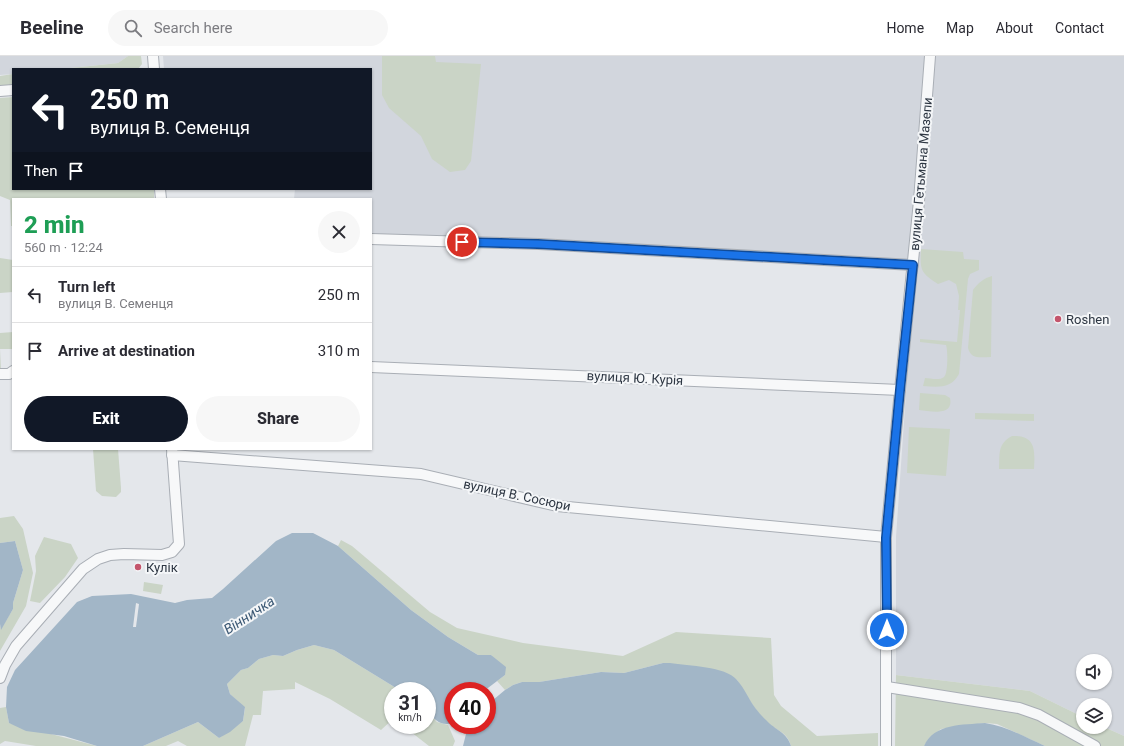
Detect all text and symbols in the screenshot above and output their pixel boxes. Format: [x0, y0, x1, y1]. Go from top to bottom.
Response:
search box [108, 10, 388, 46]
text: Beeline [20, 16, 84, 39]
icon: search [122, 17, 144, 39]
text: Search here [154, 19, 233, 37]
text: Home [886, 20, 924, 36]
text: Map [946, 20, 974, 36]
text: About [996, 20, 1033, 36]
text: Contact [1055, 20, 1104, 36]
text: 250 m [90, 83, 169, 116]
icon: left [24, 84, 76, 136]
street label: вулиця Гетьмана Мазепи [907, 97, 935, 251]
text: вулиця В. Семенця [90, 117, 250, 138]
icon: arrive [65, 160, 87, 182]
text: Then [24, 162, 57, 180]
text: 2 min [24, 211, 85, 239]
button: close [318, 211, 360, 253]
pin [445, 225, 479, 259]
icon: arrive [451, 231, 473, 253]
text: 560 m · 12:24 [24, 240, 103, 255]
text: Turn left [58, 278, 115, 296]
icon: left [24, 284, 46, 306]
text: 250 m [318, 286, 360, 304]
text: вулиця В. Семенця [58, 296, 173, 311]
place label: Roshen [1066, 312, 1109, 327]
marker: Roshen [1053, 314, 1063, 324]
icon: arrive [24, 340, 46, 362]
text: Arrive at destination [58, 342, 195, 360]
text: 310 m [318, 342, 360, 360]
street label: вулиця Ю. Курія [586, 368, 684, 388]
button: Exit [24, 396, 188, 442]
button: Share [196, 396, 360, 442]
street label: вулиця В. Сосюри [462, 476, 572, 514]
place label: Кулік [146, 560, 178, 575]
marker: Кулік [133, 562, 143, 572]
water label: Вінничка [221, 593, 277, 637]
position arrow [866, 609, 908, 651]
map controls [1076, 654, 1112, 734]
button: sound [1076, 654, 1112, 690]
speed limit sign: 40 [444, 682, 496, 734]
text: 31 [399, 691, 421, 715]
button: layers [1076, 698, 1112, 734]
text: km/h [398, 712, 422, 723]

